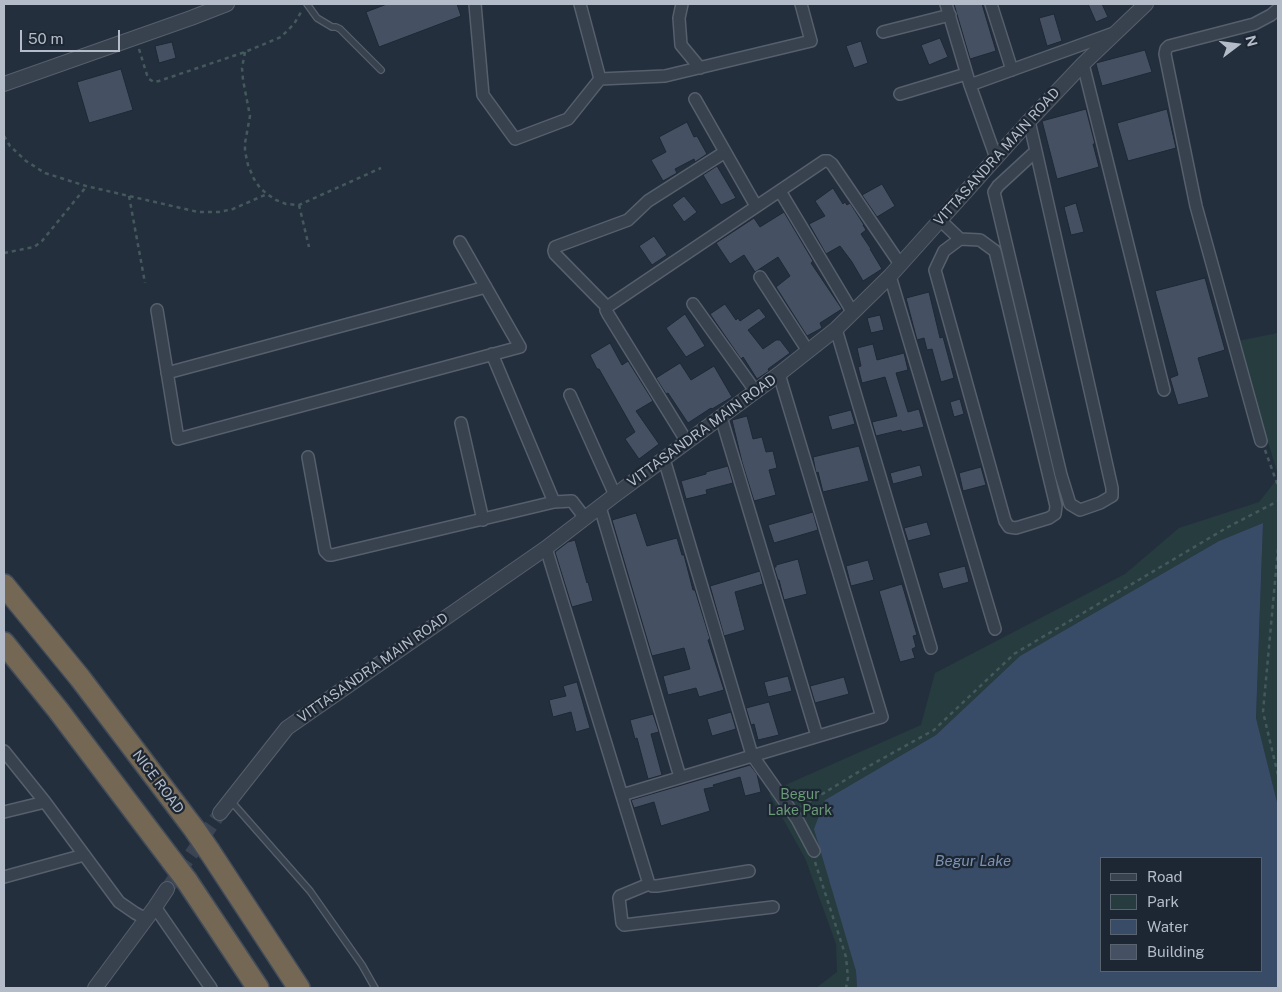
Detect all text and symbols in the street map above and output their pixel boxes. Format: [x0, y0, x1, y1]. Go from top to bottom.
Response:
scale bar [22, 20, 122, 52]
north arrow [1212, 20, 1262, 70]
text: 50 m [28, 30, 63, 47]
text: N [1242, 34, 1261, 48]
street label: VITTASANDRA MAIN ROAD [931, 84, 1063, 230]
street label: VITTASANDRA MAIN ROAD [624, 371, 780, 491]
street label: VITTASANDRA MAIN ROAD [294, 609, 452, 727]
street label: NICE ROAD [129, 747, 187, 817]
park label: Begur Lake Park [768, 787, 832, 820]
water label: Begur Lake [935, 852, 1011, 870]
legend [1100, 857, 1262, 972]
text: Road [1147, 868, 1183, 885]
text: Park [1147, 893, 1179, 910]
text: Water [1147, 918, 1189, 935]
text: Building [1147, 943, 1205, 960]

